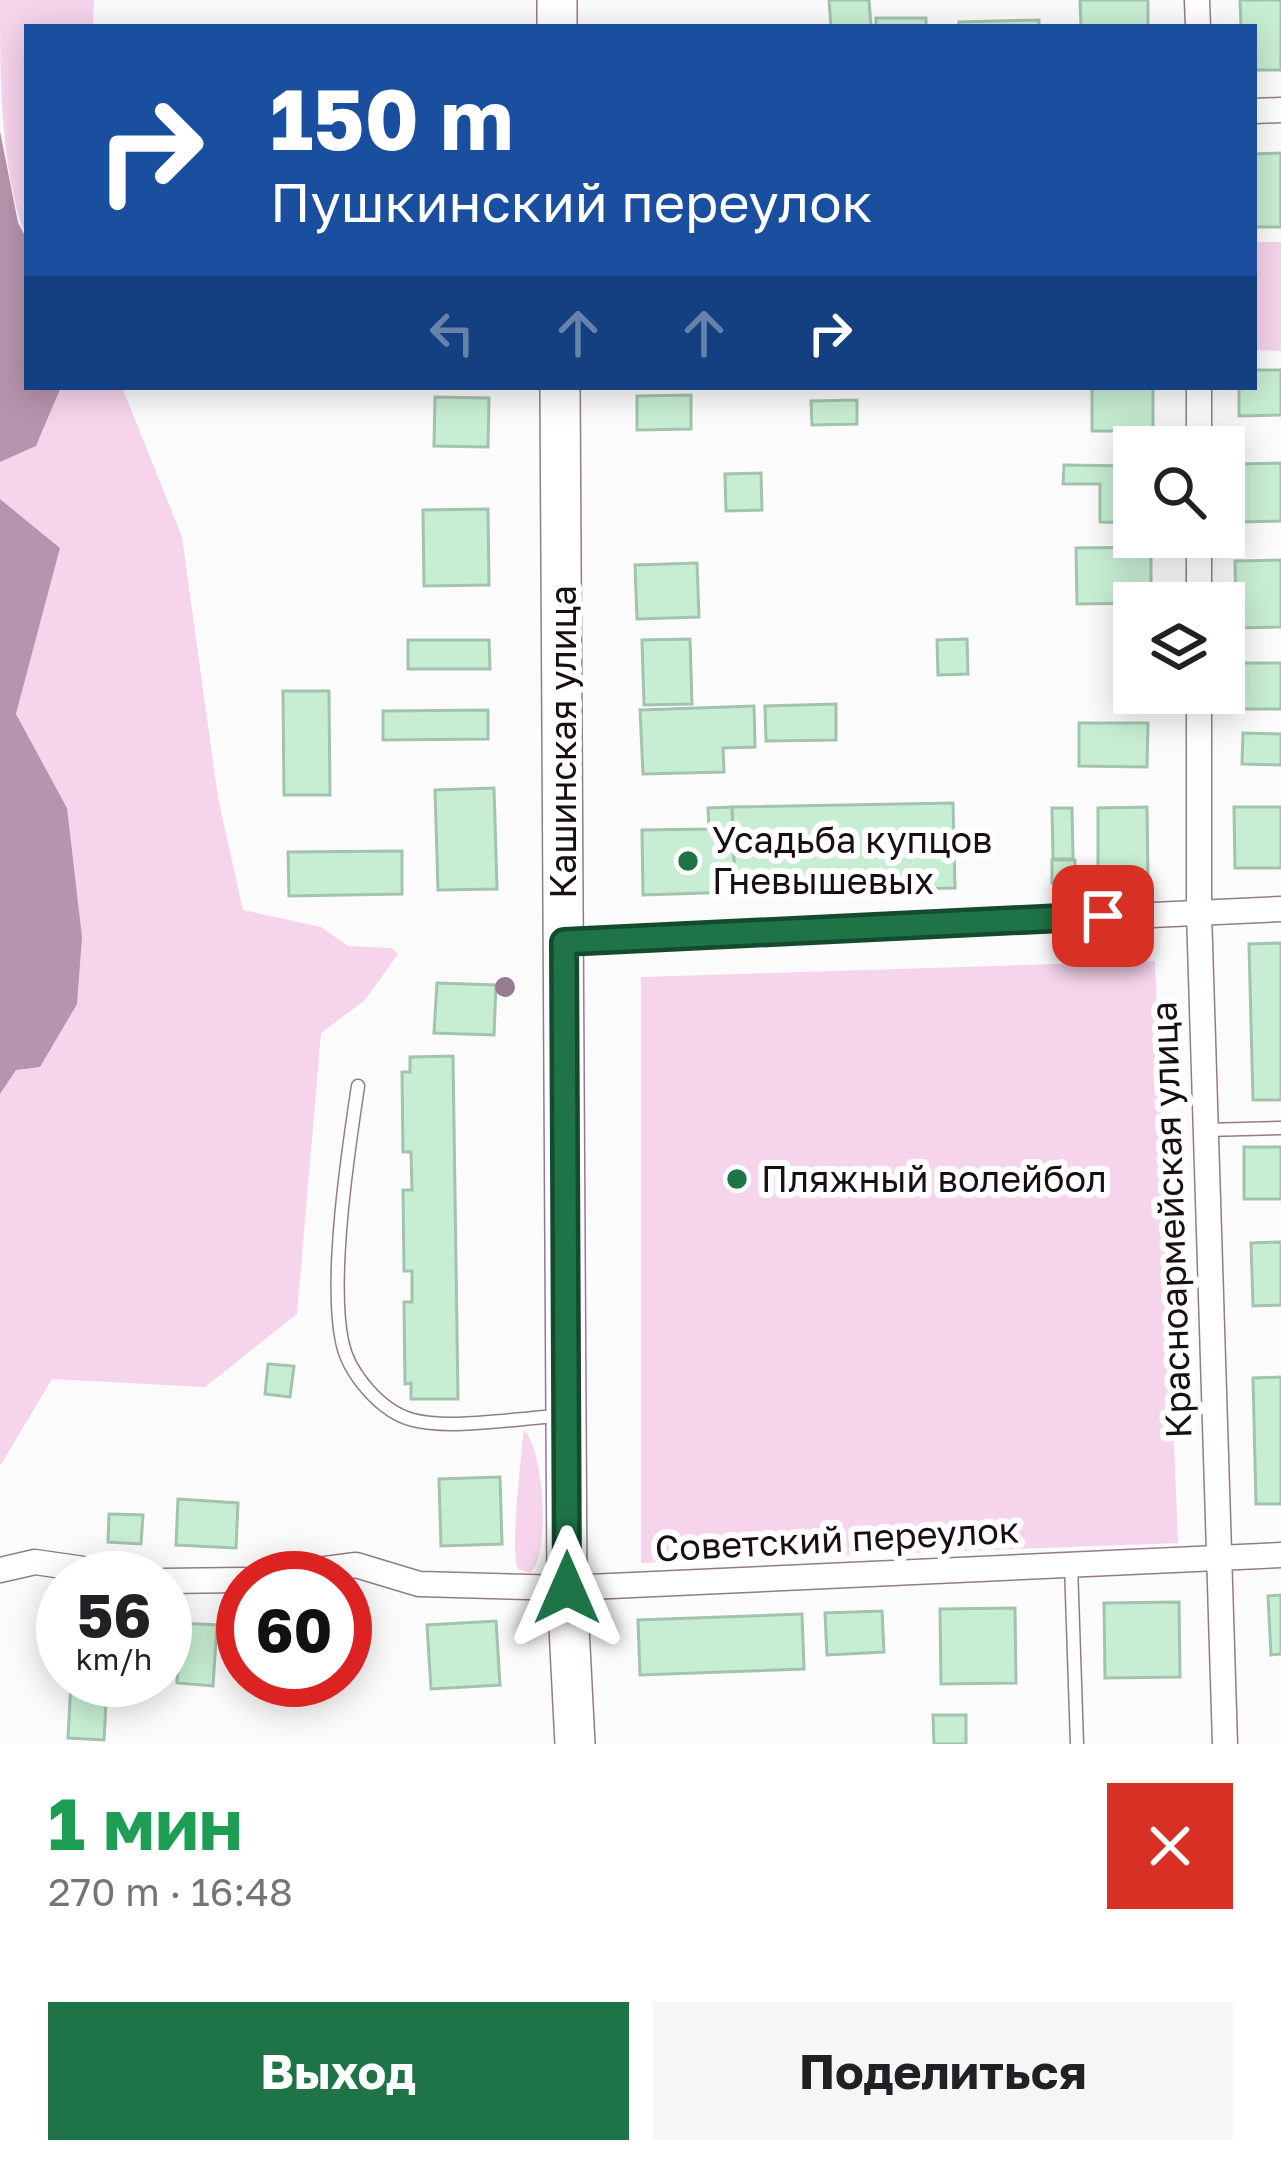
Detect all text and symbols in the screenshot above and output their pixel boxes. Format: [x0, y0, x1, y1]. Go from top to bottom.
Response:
text: 150 m [270, 68, 514, 168]
icon: right [72, 72, 228, 228]
text: Пушкинский переулок [270, 169, 873, 234]
icon: left [419, 300, 485, 366]
icon: ahead [545, 300, 611, 366]
icon: ahead [671, 300, 737, 366]
icon: right [797, 300, 863, 366]
map controls [1113, 426, 1245, 714]
button: search [1113, 426, 1245, 558]
button: layers [1113, 582, 1245, 714]
street label: Кашинская улица [541, 585, 584, 899]
place label: Усадьба купцов Гневышевых [712, 818, 992, 902]
marker: Усадьба купцов Гневышевых [675, 848, 701, 874]
pin [1052, 865, 1154, 967]
icon: arrive [1070, 883, 1136, 949]
street label: Красноармейская улица [1141, 1001, 1200, 1439]
place label: Пляжный волейбол [761, 1157, 1107, 1200]
marker: Пляжный волейбол [724, 1166, 750, 1192]
street label: Советский переулок [654, 1507, 1020, 1570]
position arrow [504, 1525, 630, 1651]
speed limit sign: 60 [216, 1551, 372, 1707]
text: 56 [77, 1578, 151, 1650]
text: km/h [76, 1641, 152, 1677]
text: 1 мин [48, 1779, 243, 1866]
button: close [1107, 1783, 1233, 1909]
text: 270 m · 16:48 [48, 1868, 293, 1915]
button: Выход [48, 2002, 629, 2140]
button: Поделиться [653, 2002, 1233, 2140]

